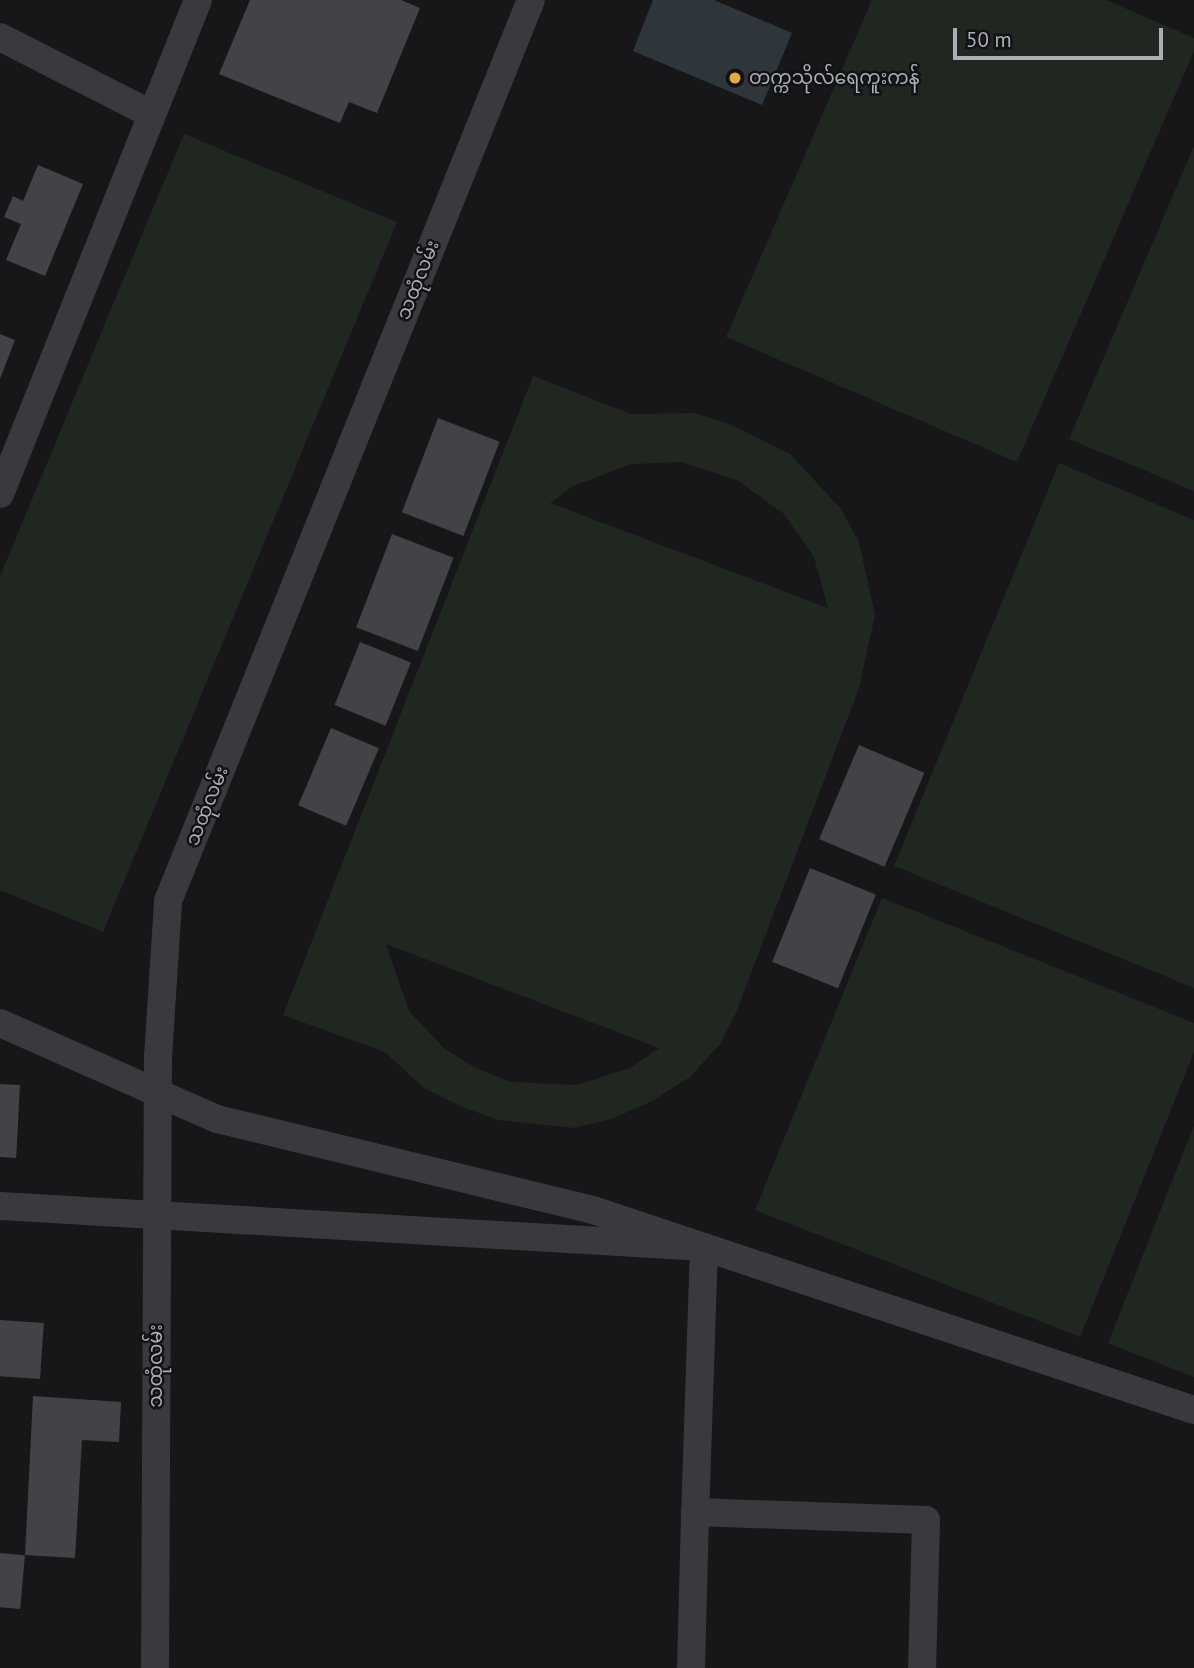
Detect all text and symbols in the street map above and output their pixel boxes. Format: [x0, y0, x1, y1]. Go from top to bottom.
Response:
scale bar [956, 14, 1166, 58]
text: 50 m [966, 26, 1012, 53]
place label: တက္ကသိုလ်ရေကူးကန် [749, 67, 919, 89]
marker: တက္ကသိုလ်ရေကူးကန် [727, 70, 743, 86]
street label: သထုံလမ်း [392, 237, 444, 323]
street label: သထုံလမ်း [181, 763, 233, 849]
street label: သထုံလမ်း [145, 1324, 167, 1408]

